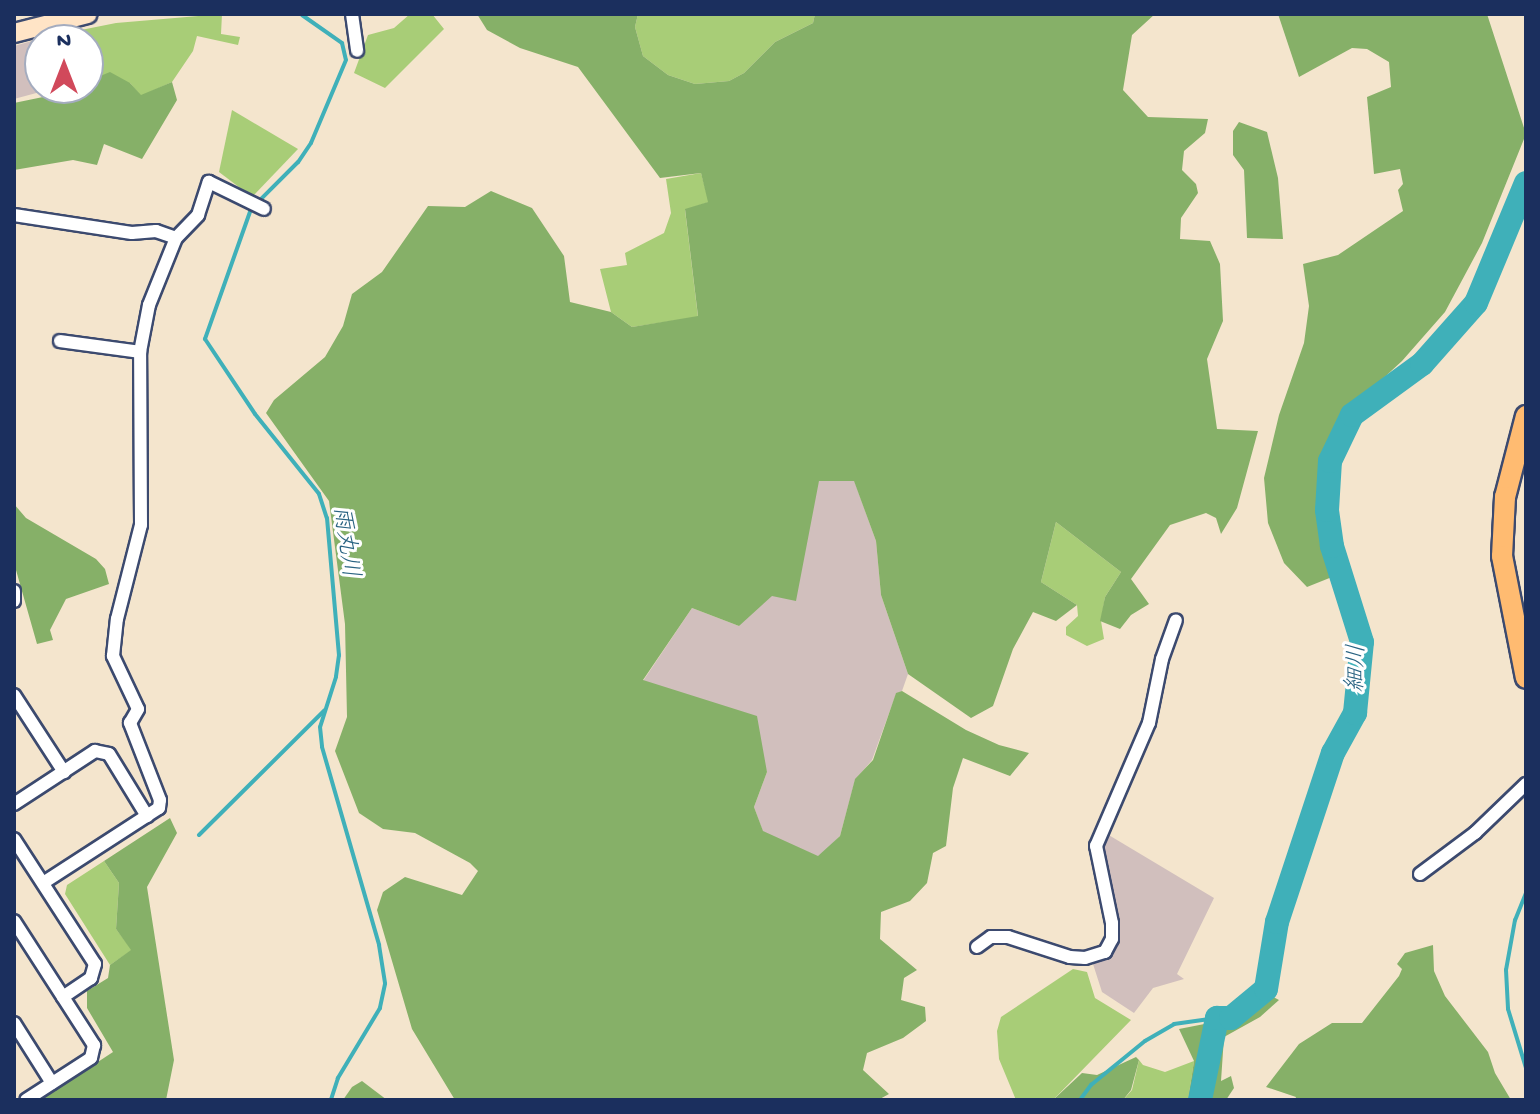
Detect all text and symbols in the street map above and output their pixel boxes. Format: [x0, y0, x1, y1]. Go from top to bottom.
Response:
north arrow [24, 24, 104, 104]
text: N [57, 29, 71, 55]
water label: 雨丸川 [325, 504, 363, 580]
water label: 細川 [1343, 644, 1373, 692]

